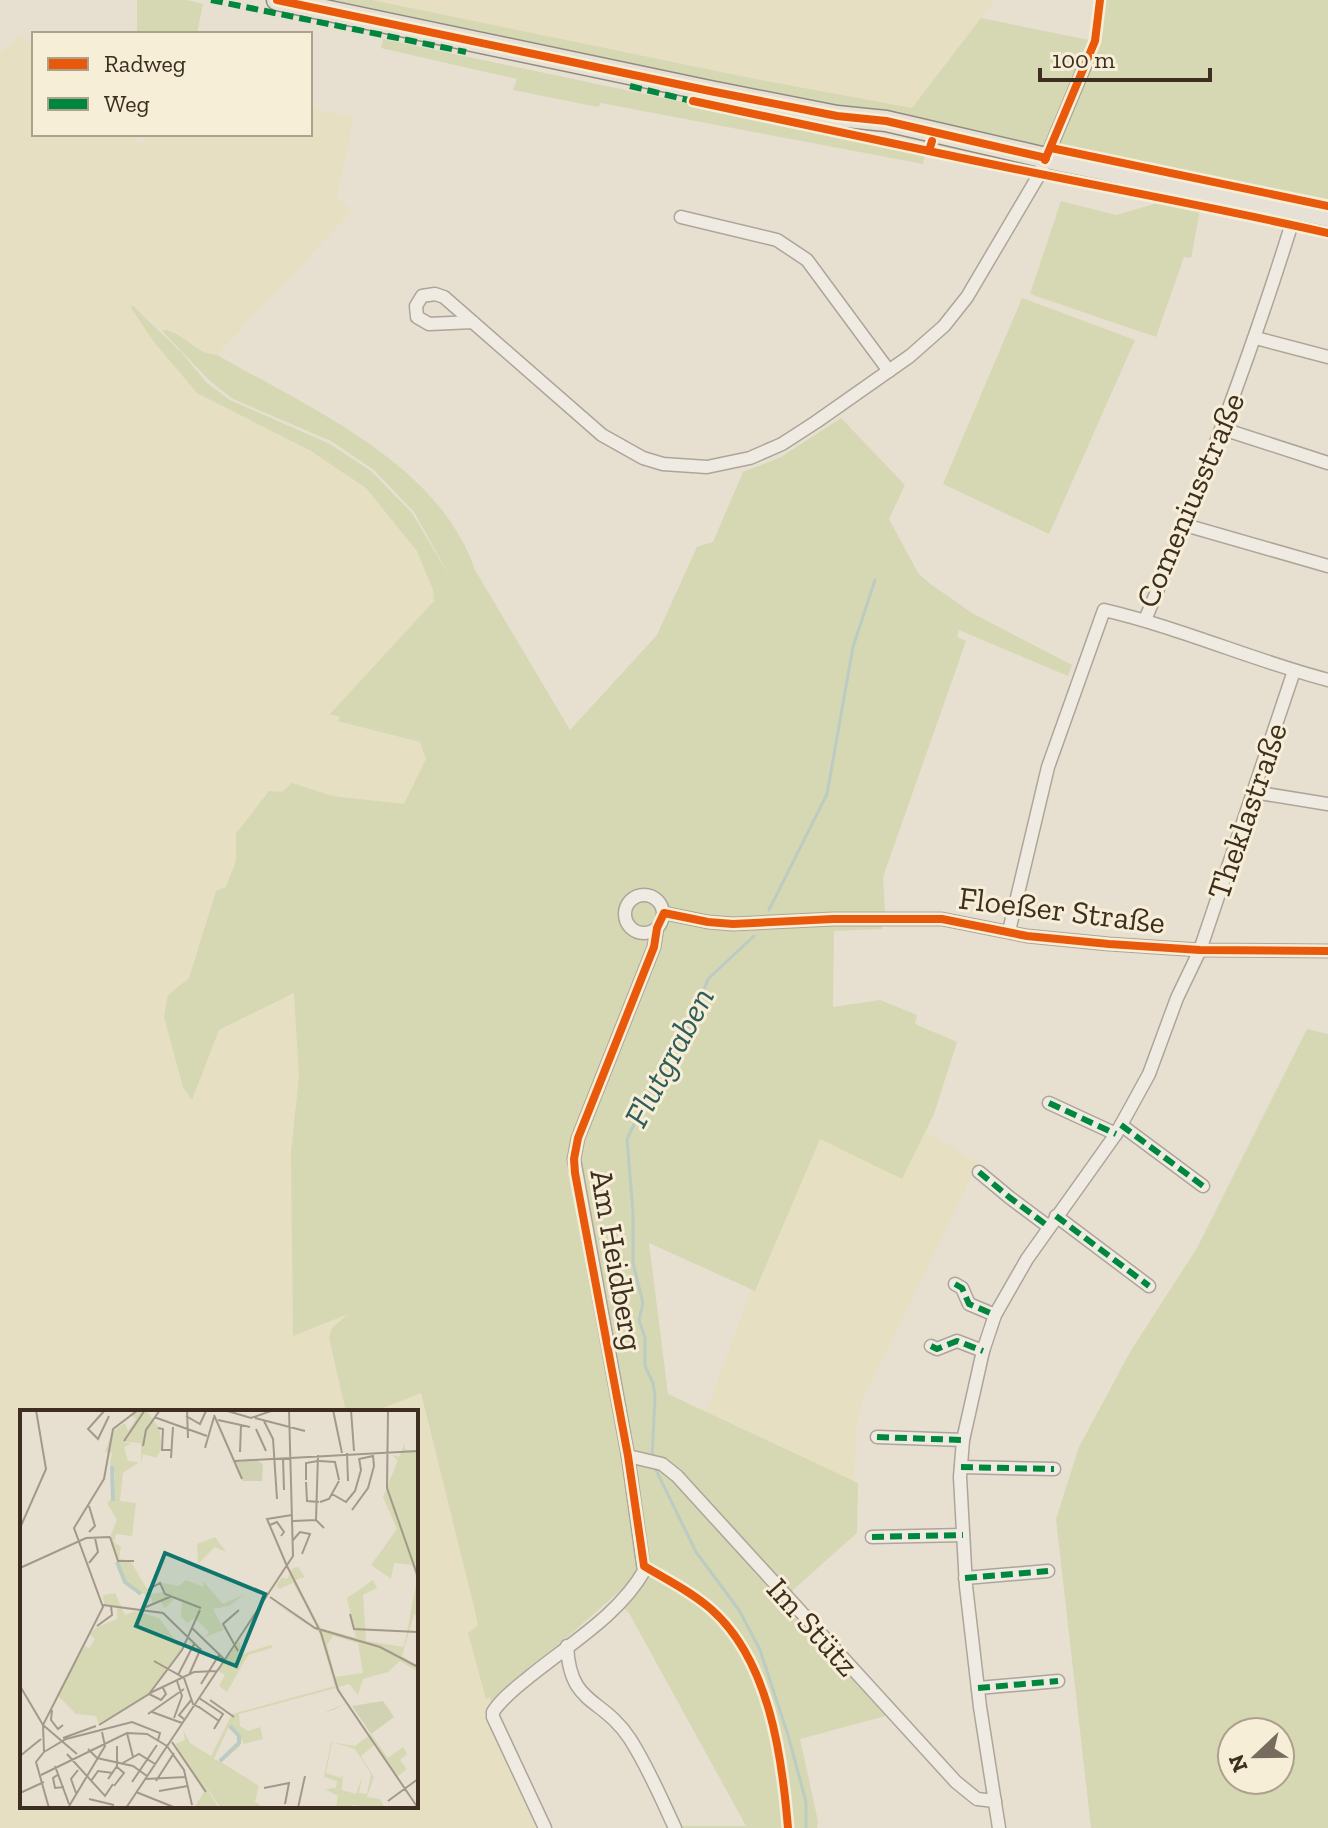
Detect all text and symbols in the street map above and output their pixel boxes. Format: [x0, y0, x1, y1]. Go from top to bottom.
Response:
legend [32, 32, 312, 136]
scale bar [1040, 32, 1210, 82]
text: 100 m [1052, 45, 1115, 74]
text: Radweg [104, 49, 186, 78]
text: Weg [104, 89, 150, 118]
street label: Comeniusstraße [1128, 387, 1252, 613]
street label: Theklastraße [1199, 718, 1295, 904]
street label: Floeßer Straße [957, 878, 1167, 942]
water label: Flutgraben [615, 980, 723, 1134]
street label: Am Heidberg [582, 1166, 652, 1354]
inset map [20, 1410, 418, 1808]
street label: Im Stütz [759, 1570, 867, 1684]
north arrow [1216, 1716, 1296, 1796]
text: N [1222, 1750, 1254, 1776]

